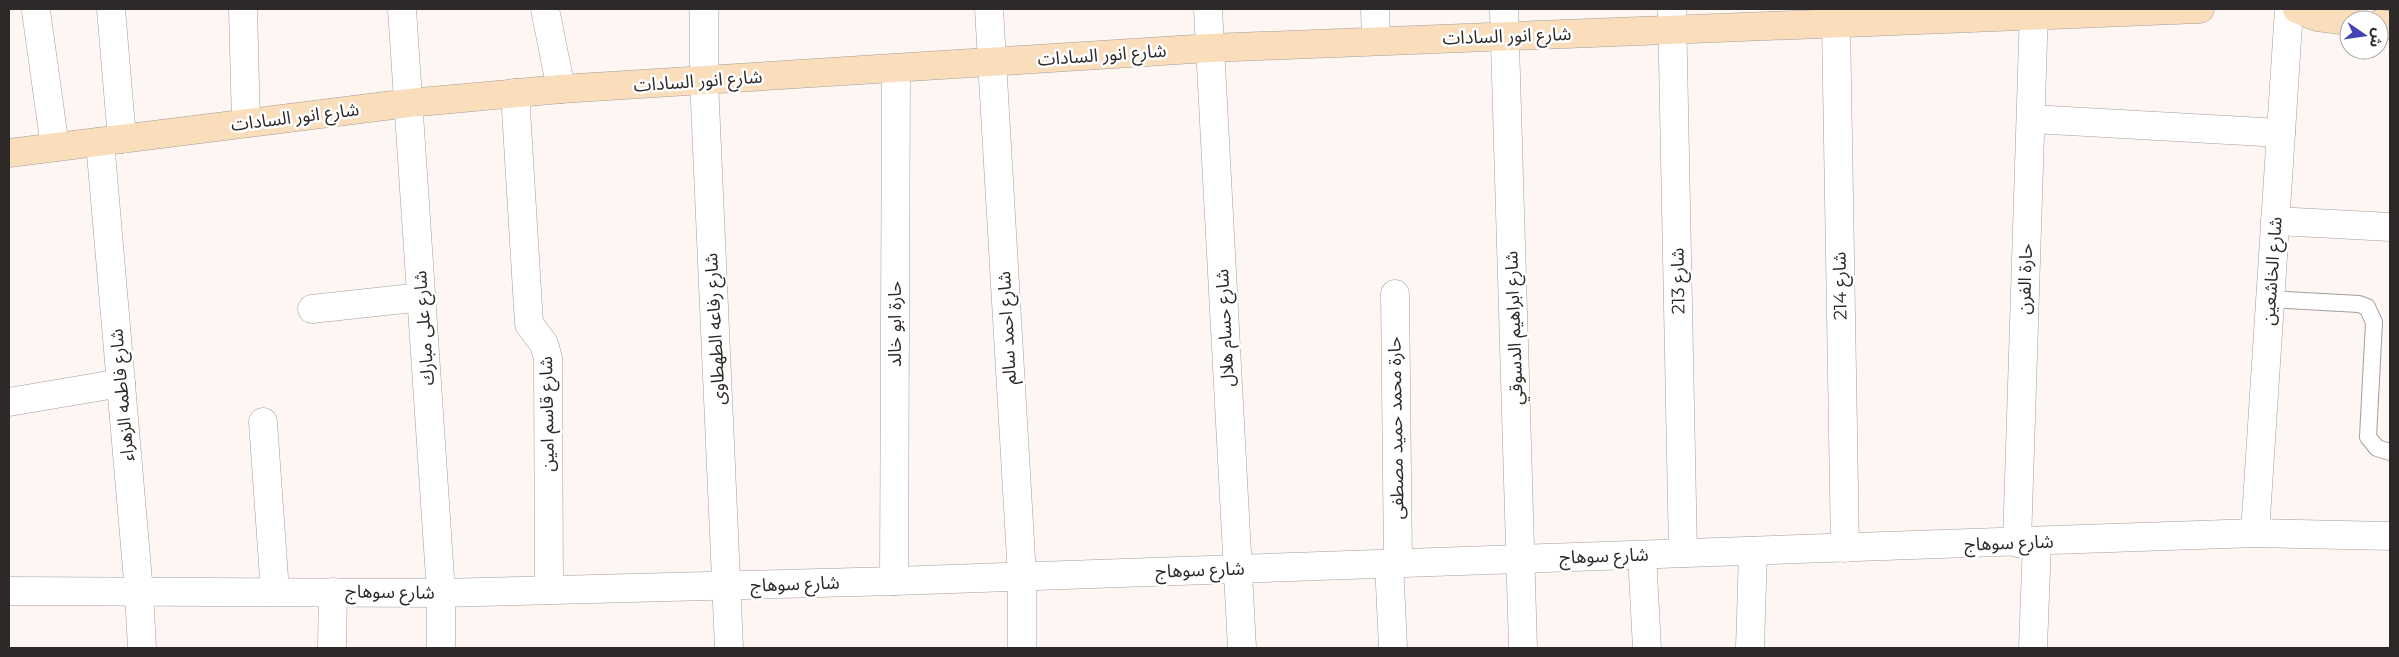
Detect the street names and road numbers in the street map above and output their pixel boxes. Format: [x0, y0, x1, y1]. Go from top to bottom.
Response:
street label: شارع انور السادات [1442, 23, 1572, 52]
street label: شارع انور السادات [1037, 40, 1167, 73]
street label: شارع انور السادات [633, 66, 763, 99]
street label: شارع انور السادات [230, 98, 361, 139]
street label: شارع الخاشعين [2257, 216, 2290, 326]
street label: حارة الفرن [2013, 243, 2037, 315]
street label: شارع 213 [1666, 247, 1693, 315]
street label: شارع ابراهيم الدسوقي [1500, 250, 1531, 405]
street label: شارع رفاعه الطهطاوى [700, 252, 733, 406]
street label: شارع 214 [1828, 252, 1855, 320]
street label: شارع حسام هلال [1211, 268, 1242, 387]
street label: شارع على مبارك [409, 270, 442, 386]
street label: شارع احمد سالم [993, 271, 1024, 385]
street label: حارة ابو خالد [884, 281, 906, 367]
street label: شارع فاطمه الزهراء [105, 327, 142, 462]
street label: حارة محمد حميد مصطفى [1383, 336, 1409, 520]
street label: شارع قاسم امين [535, 356, 562, 472]
street label: شارع سوهاج [1964, 530, 2054, 559]
street label: شارع سوهاج [1559, 543, 1649, 572]
street label: شارع سوهاج [1155, 557, 1245, 586]
street label: شارع سوهاج [750, 571, 840, 600]
street label: شارع سوهاج [345, 580, 435, 607]

